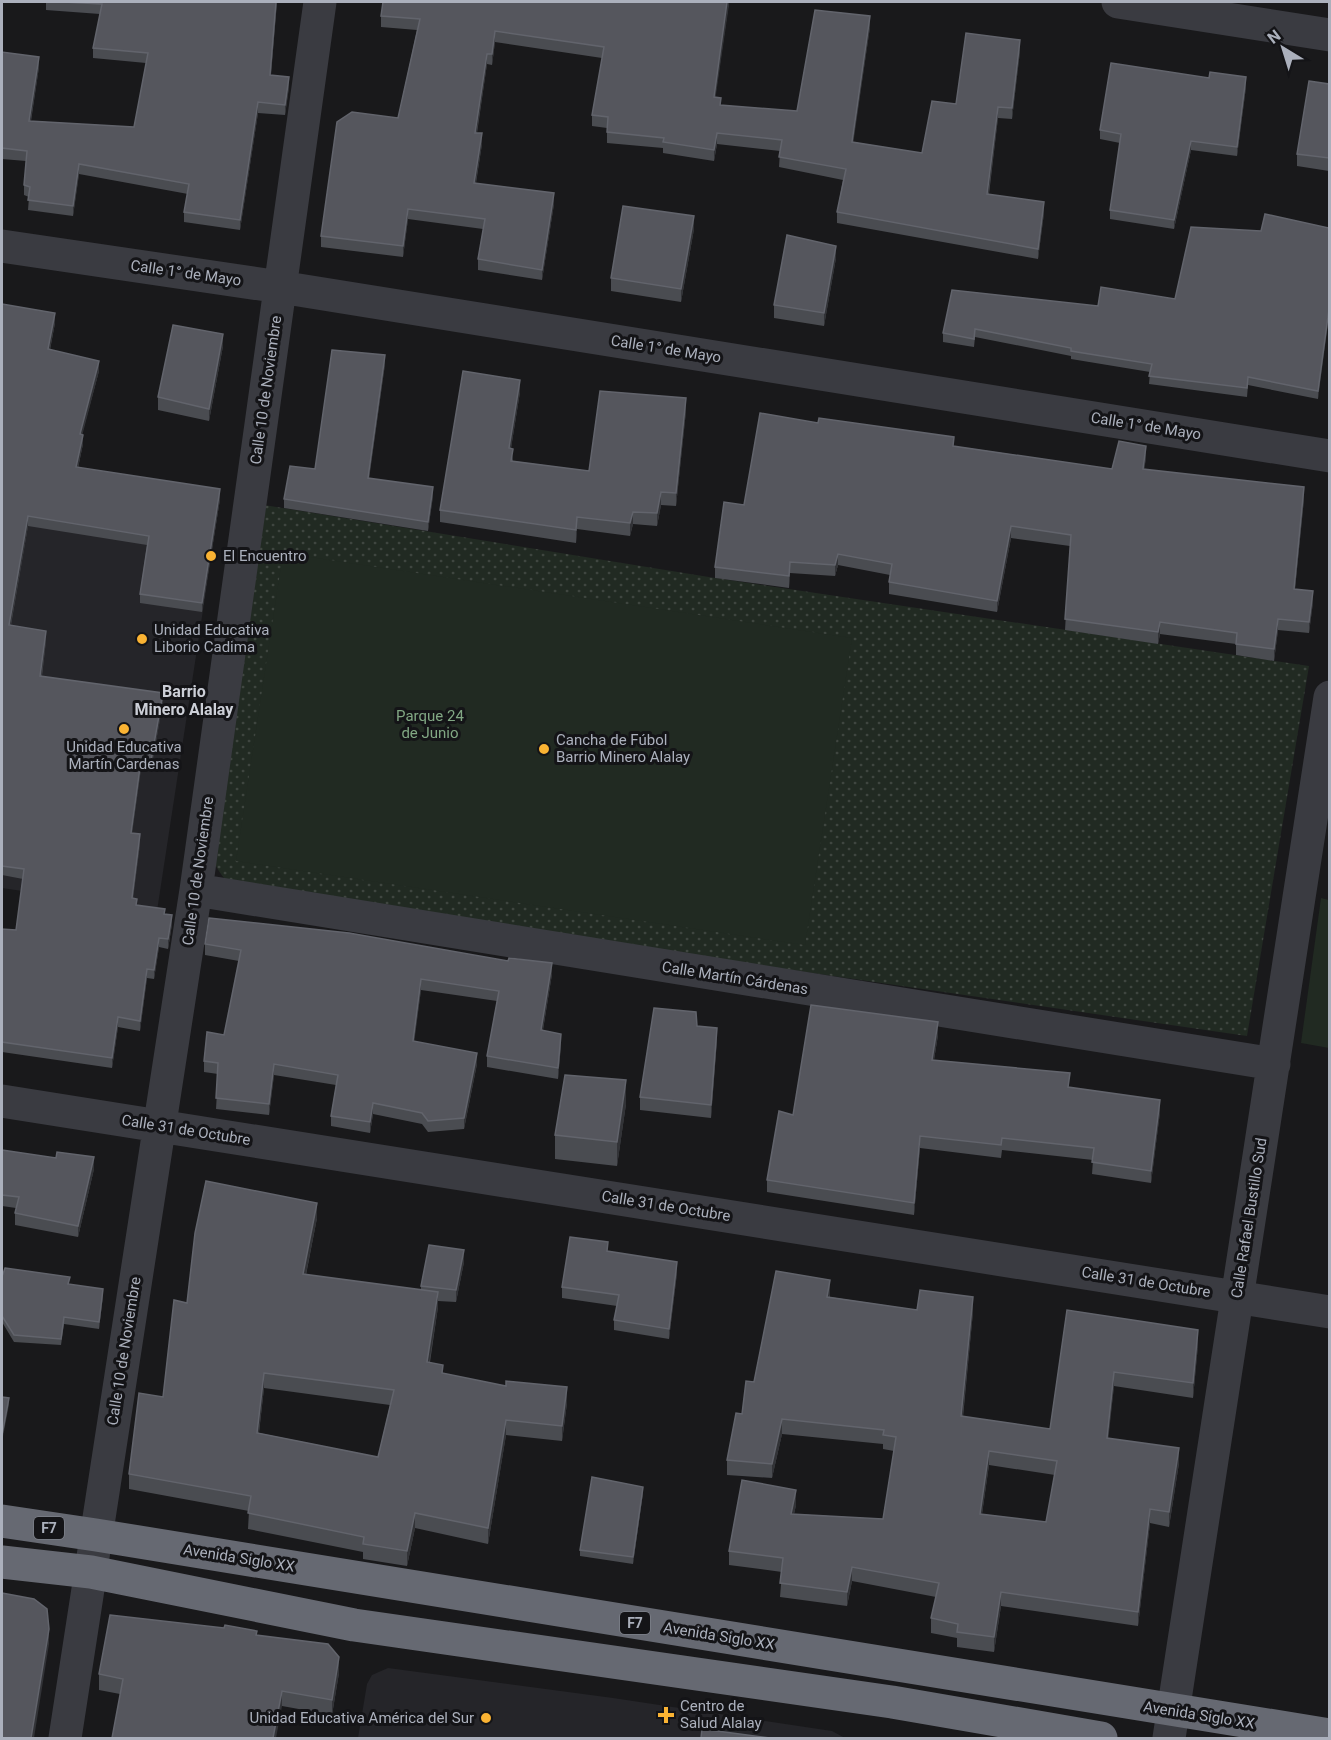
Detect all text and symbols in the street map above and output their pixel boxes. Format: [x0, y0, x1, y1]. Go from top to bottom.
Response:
north arrow [1253, 18, 1313, 78]
text: N [1264, 26, 1284, 48]
street label: Calle 1° de Mayo [130, 256, 242, 290]
street label: Calle 10 de Noviembre [247, 314, 285, 466]
street label: Calle 1° de Mayo [610, 331, 722, 367]
street label: Calle 1° de Mayo [1090, 408, 1202, 444]
place label: El Encuentro [223, 547, 306, 565]
marker: El Encuentro [204, 549, 218, 563]
place label: Unidad Educativa Liborio Cadima [154, 621, 269, 656]
marker: Unidad Educativa Liborio Cadima [135, 632, 149, 646]
district label: Barrio Minero Alalay [135, 682, 234, 719]
park label: Parque 24 de Junio [396, 707, 464, 742]
marker: Unidad Educativa Martín Cardenas [117, 722, 131, 736]
place label: Cancha de Fúbol Barrio Minero Alalay [556, 731, 690, 766]
place label: Unidad Educativa Martín Cardenas [66, 738, 182, 773]
marker: Cancha de Fúbol Barrio Minero Alalay [537, 742, 551, 756]
street label: Calle 10 de Noviembre [179, 795, 217, 947]
street label: Calle Martín Cárdenas [661, 958, 809, 998]
street label: Calle 31 de Octubre [120, 1111, 252, 1149]
street label: Calle Rafael Bustillo Sud [1227, 1137, 1271, 1299]
street label: Calle 31 de Octubre [600, 1187, 732, 1225]
street label: Calle 31 de Octubre [1080, 1263, 1212, 1301]
street label: Calle 10 de Noviembre [103, 1275, 145, 1427]
road number: F7 [34, 1517, 64, 1539]
street label: Avenida Siglo XX [182, 1540, 297, 1576]
road number: F7 [620, 1612, 650, 1634]
street label: Avenida Siglo XX [662, 1618, 777, 1654]
place label: Centro de Salud Alalay [680, 1697, 762, 1732]
street label: Avenida Siglo XX [1142, 1697, 1257, 1733]
marker: Centro de Salud Alalay [657, 1706, 675, 1724]
place label: Unidad Educativa América del Sur [249, 1709, 474, 1727]
marker: Unidad Educativa América del Sur [479, 1711, 493, 1725]

